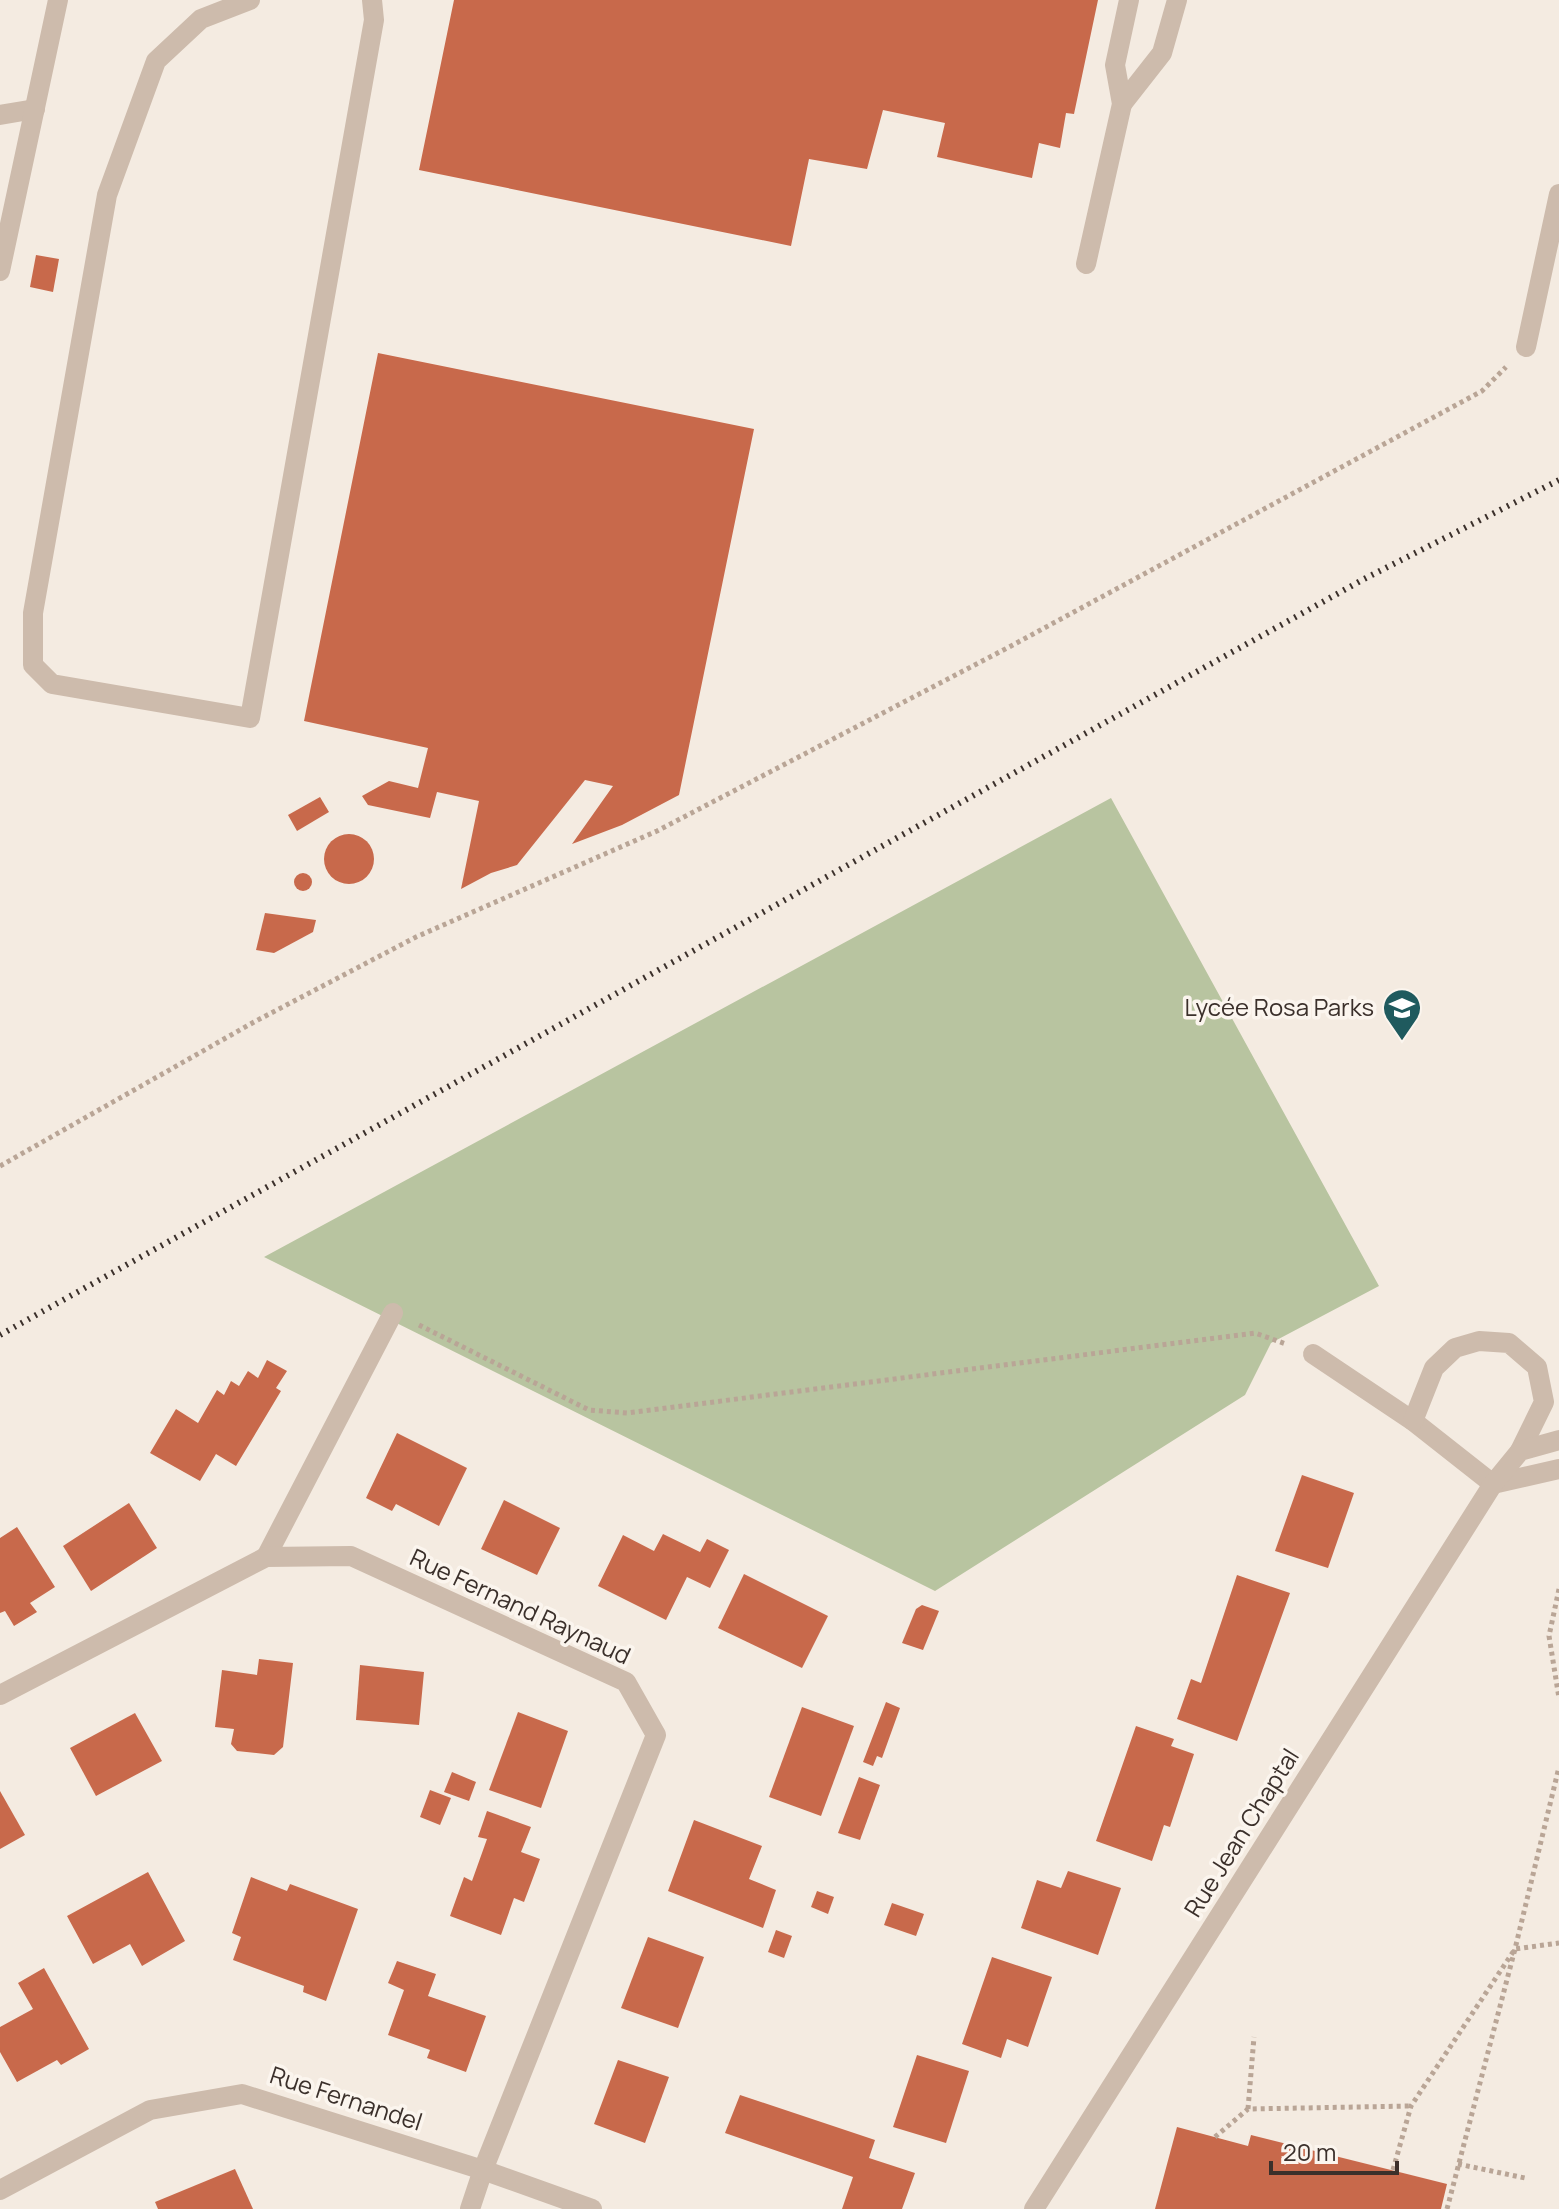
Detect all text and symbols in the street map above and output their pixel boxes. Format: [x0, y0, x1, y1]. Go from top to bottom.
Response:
school or university icon: Lycée Rosa Parks [1381, 987, 1423, 1042]
place label: Lycée Rosa Parks [1185, 990, 1374, 1023]
street label: Rue Fernand Raynaud [405, 1540, 636, 1671]
street label: Rue Jean Chaptal [1176, 1742, 1306, 1923]
street label: Rue Fernandel [266, 2057, 427, 2138]
scale bar [1271, 2125, 1397, 2175]
text: 20 m [1283, 2135, 1336, 2168]

